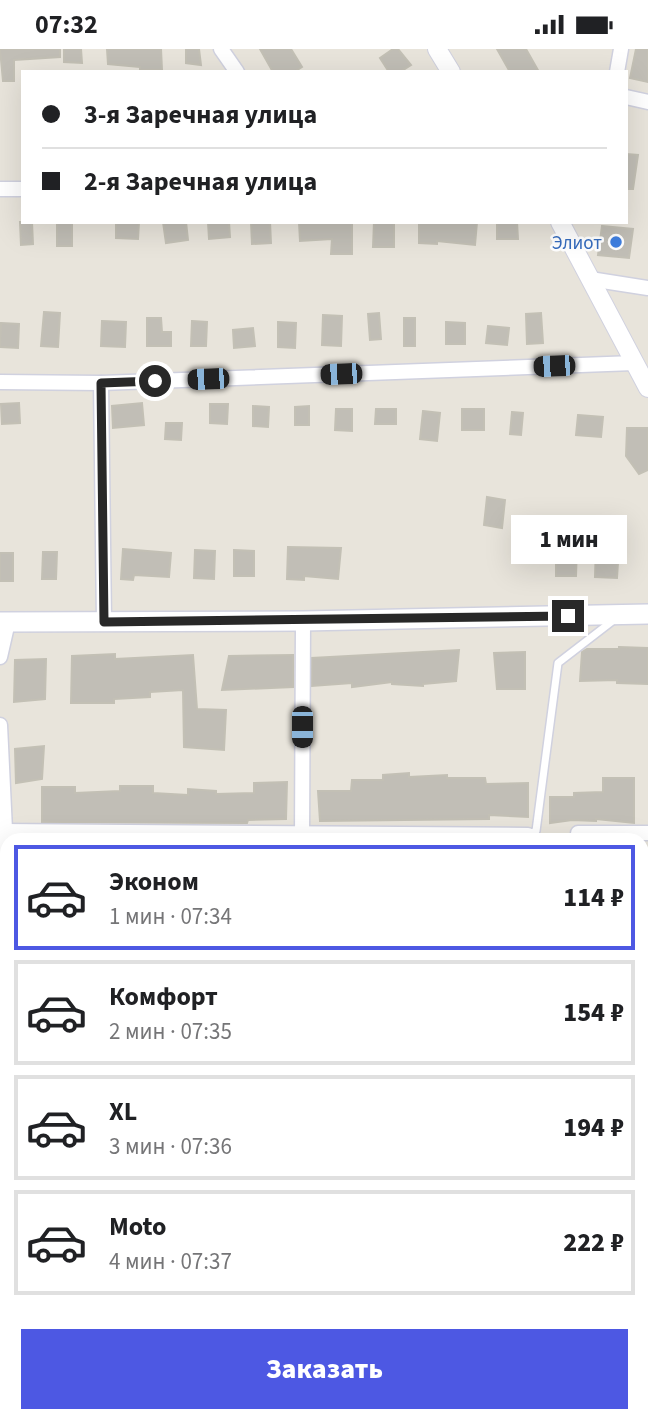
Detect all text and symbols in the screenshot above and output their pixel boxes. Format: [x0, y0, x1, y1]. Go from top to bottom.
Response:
text: 07:32 [35, 6, 98, 43]
text: 3-я Заречная улица [84, 96, 317, 133]
text: 2-я Заречная улица [84, 163, 317, 200]
place label: Элиот [552, 230, 602, 257]
marker: Элиот [608, 234, 624, 250]
car [533, 355, 576, 377]
car [320, 363, 363, 385]
route start [139, 365, 171, 397]
car [187, 368, 230, 390]
callout: 1 мин [510, 515, 626, 563]
text: 1 мин [539, 523, 599, 556]
route end [552, 600, 584, 632]
car [292, 706, 313, 748]
text: Эконом [109, 863, 199, 900]
icon: car [25, 866, 88, 929]
text: 114 ₽ [563, 879, 624, 916]
text: 1 мин · 07:34 [109, 900, 232, 933]
text: Комфорт [109, 978, 218, 1015]
icon: car [25, 981, 88, 1044]
text: 154 ₽ [563, 994, 624, 1031]
text: 2 мин · 07:35 [109, 1015, 232, 1048]
text: XL [109, 1093, 137, 1130]
icon: car [25, 1096, 88, 1159]
text: 194 ₽ [563, 1109, 624, 1146]
text: 3 мин · 07:36 [109, 1130, 232, 1163]
text: Moto [109, 1208, 166, 1245]
icon: car [25, 1211, 88, 1274]
text: 222 ₽ [563, 1224, 624, 1261]
text: 4 мин · 07:37 [109, 1245, 232, 1278]
button: Заказать [21, 1329, 628, 1409]

